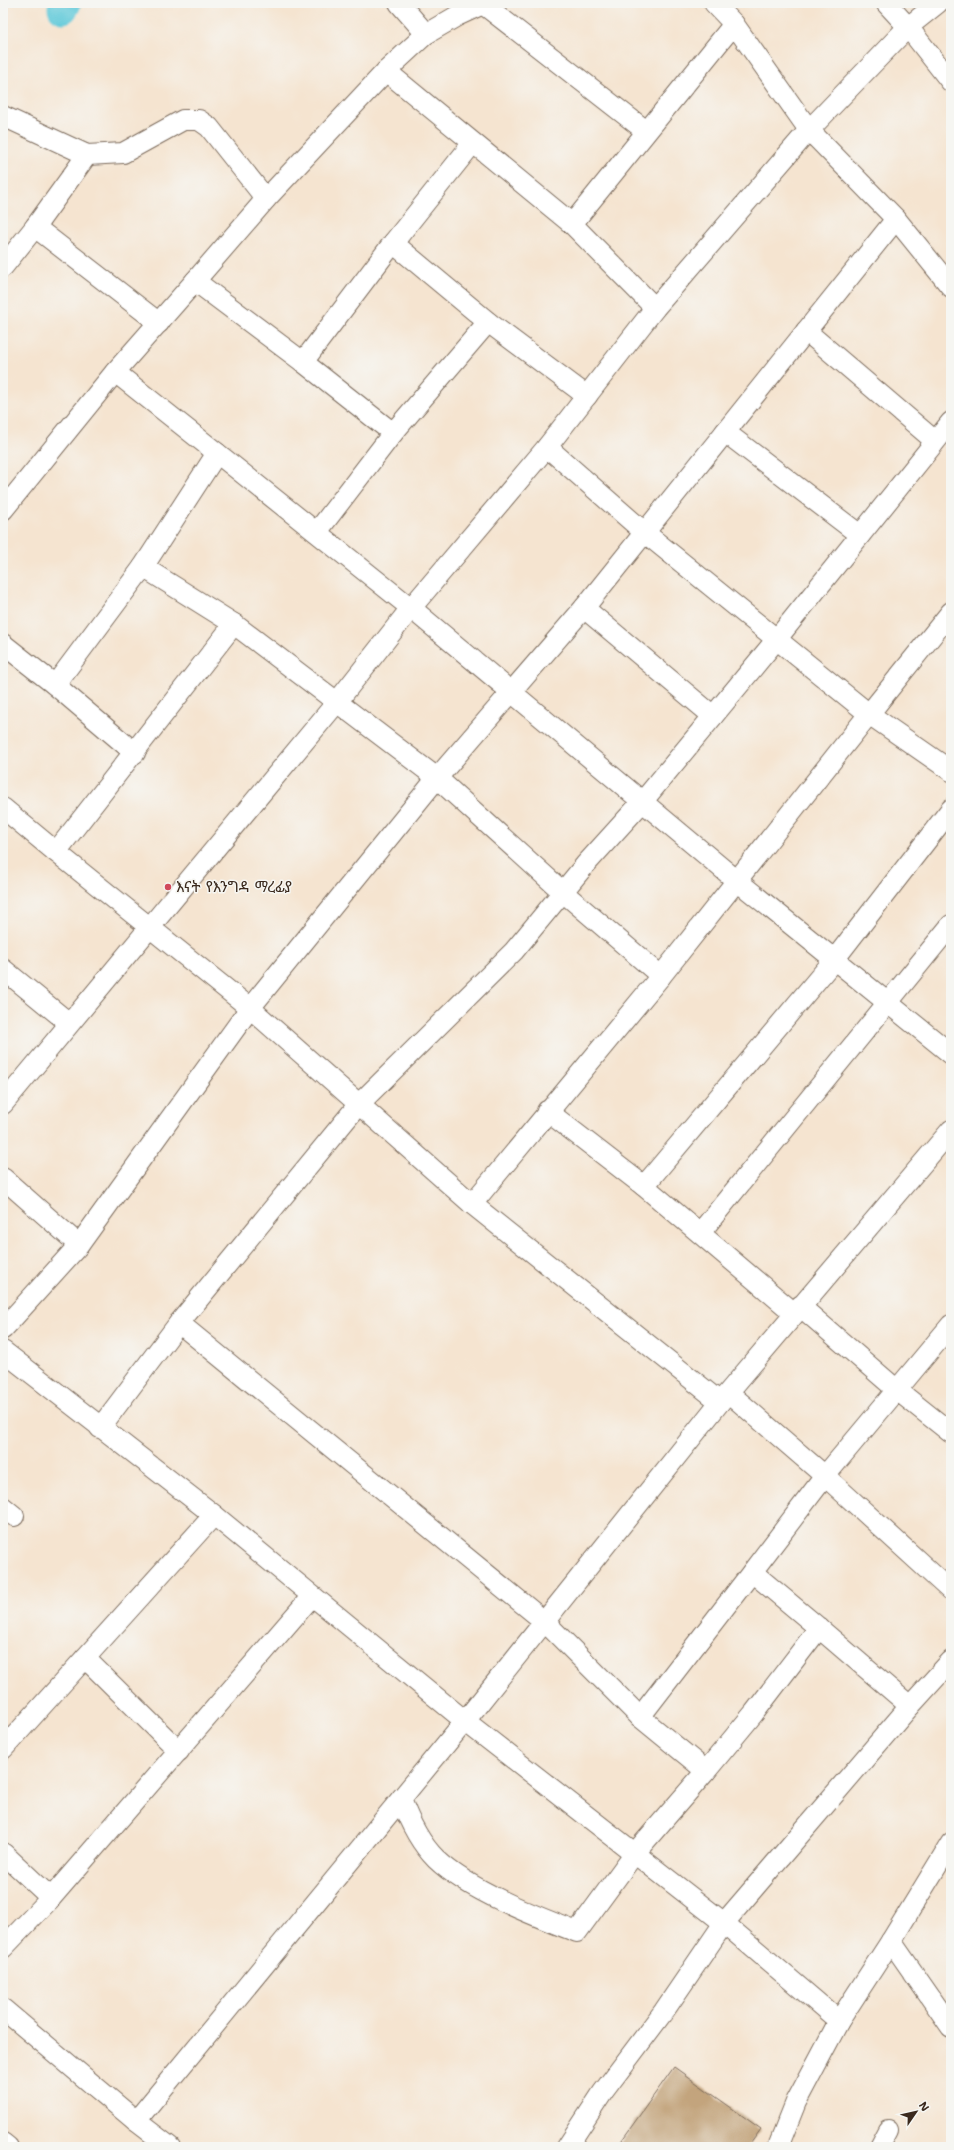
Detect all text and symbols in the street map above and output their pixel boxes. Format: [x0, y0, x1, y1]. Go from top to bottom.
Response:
place label: እናት የእንግዳ ማረፊያ [176, 877, 292, 897]
marker: እናት የእንግዳ ማረፊያ [163, 882, 173, 892]
north arrow [896, 2092, 936, 2132]
text: N [915, 2099, 933, 2115]

